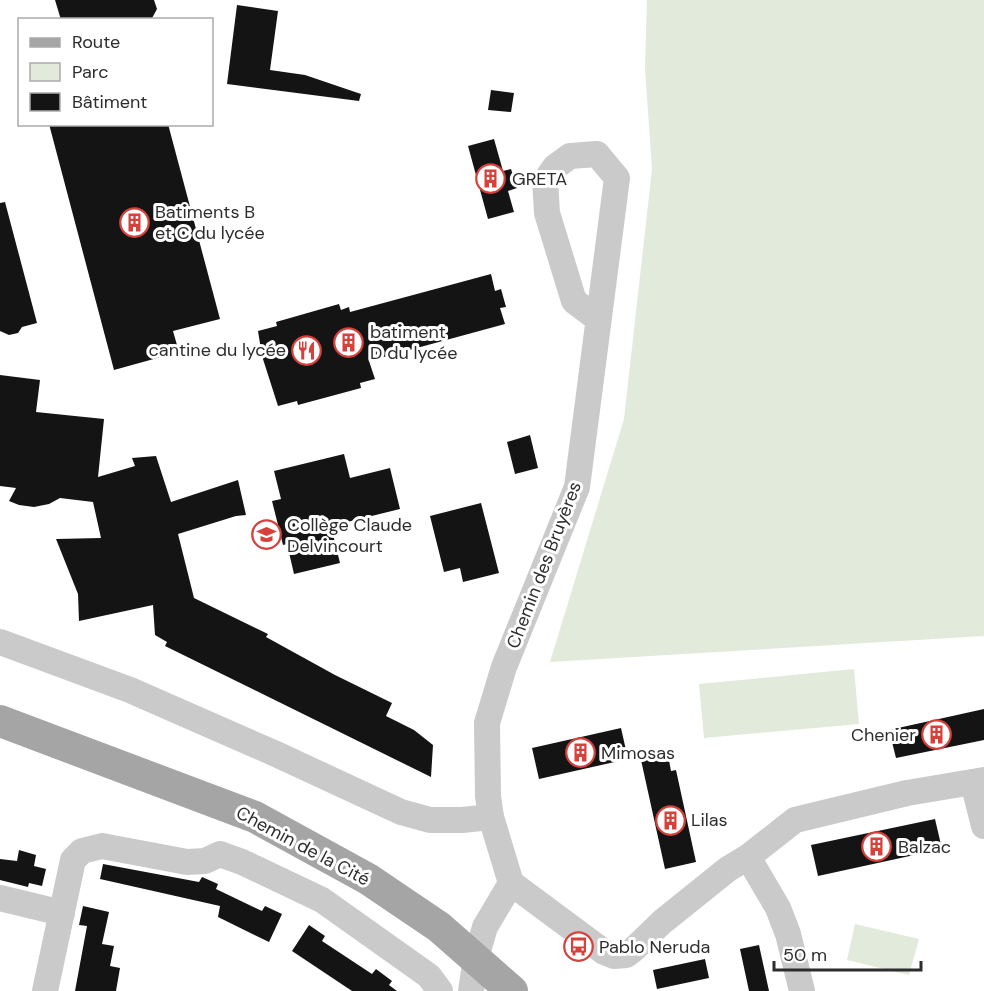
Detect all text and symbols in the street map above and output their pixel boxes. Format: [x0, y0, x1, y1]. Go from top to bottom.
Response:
legend [18, 18, 213, 126]
text: Route [72, 30, 120, 54]
text: Parc [72, 60, 108, 84]
text: Bâtiment [72, 90, 147, 114]
building icon: GRETA [475, 163, 507, 195]
place label: GRETA [512, 167, 567, 191]
place label: Batiments B et C du lycée [155, 200, 265, 245]
building icon: Batiments B et C du lycée [118, 206, 150, 238]
place label: batiment D du lycée [370, 320, 457, 365]
building icon: batiment D du lycée [333, 326, 365, 358]
restaurant icon: cantine du lycée [291, 334, 323, 366]
place label: cantine du lycée [149, 338, 286, 362]
street label: Chemin des Bruyères [501, 478, 587, 652]
place label: Collège Claude Delvincourt [287, 513, 412, 558]
school or university icon: Collège Claude Delvincourt [250, 519, 282, 551]
building icon: Chenier [921, 719, 953, 751]
place label: Chenier [851, 723, 916, 747]
building icon: Mimosas [564, 737, 596, 769]
place label: Mimosas [601, 741, 675, 765]
street label: Chemin de la Cité [232, 801, 374, 891]
building icon: Lilas [654, 804, 686, 836]
place label: Lilas [691, 808, 728, 832]
building icon: Balzac [861, 831, 893, 863]
place label: Balzac [898, 835, 951, 859]
bus stop icon: Pablo Neruda [562, 931, 594, 963]
scale bar [774, 934, 921, 972]
place label: Pablo Neruda [599, 935, 710, 959]
text: 50 m [783, 943, 827, 967]

